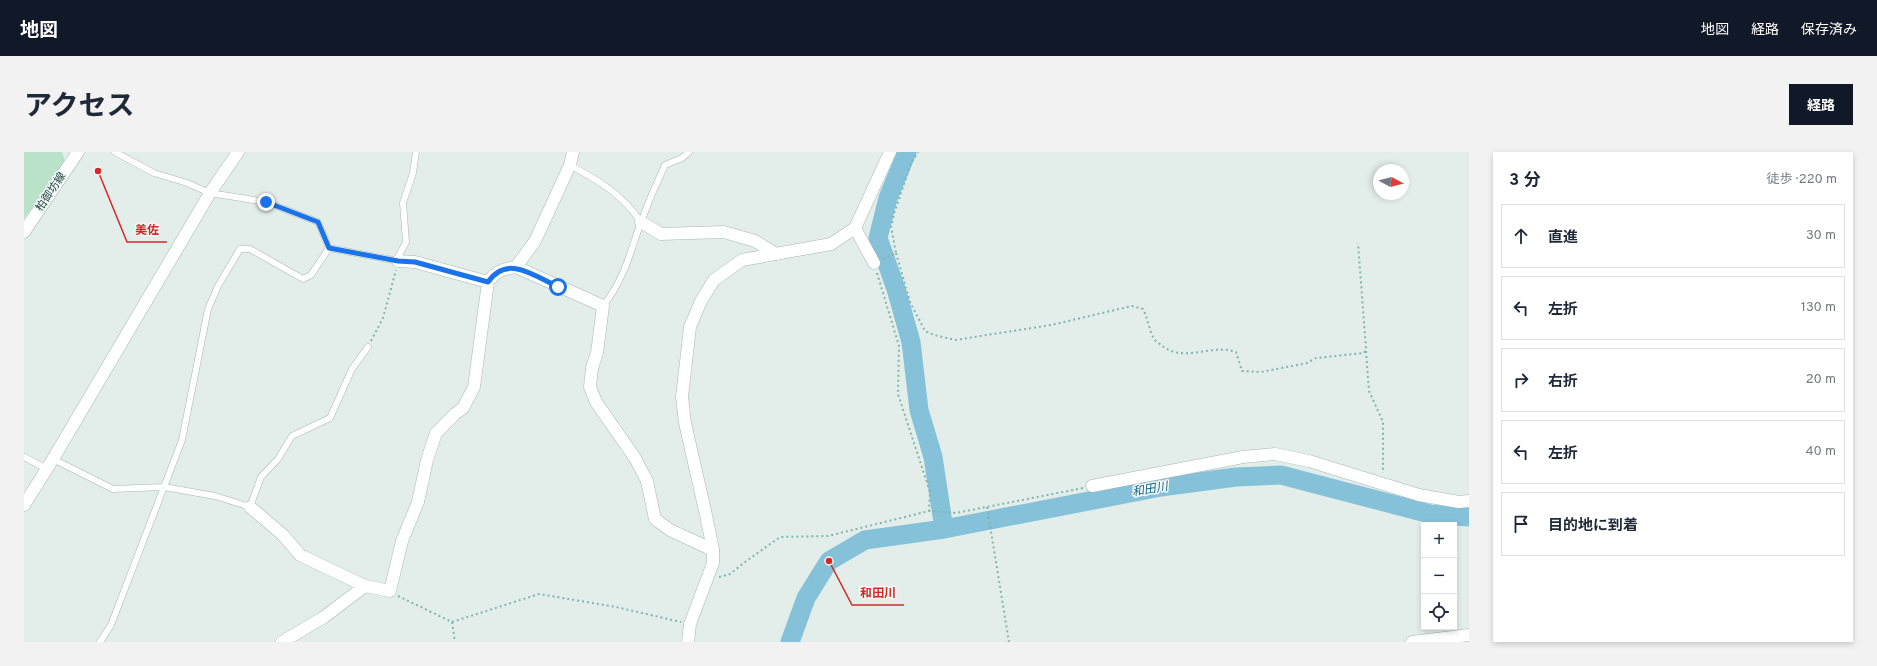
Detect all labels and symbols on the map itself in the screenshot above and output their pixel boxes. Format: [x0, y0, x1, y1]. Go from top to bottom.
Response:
north arrow [1373, 164, 1409, 200]
street label: 柏御坊線 [33, 170, 69, 214]
route end [257, 193, 275, 211]
callout: 美佐 [127, 218, 167, 242]
text: 美佐 [135, 223, 159, 239]
route start [549, 278, 567, 296]
water label: 和田川 [1131, 479, 1171, 501]
callout: 和田川 [852, 581, 904, 605]
text: 和田川 [860, 586, 896, 602]

